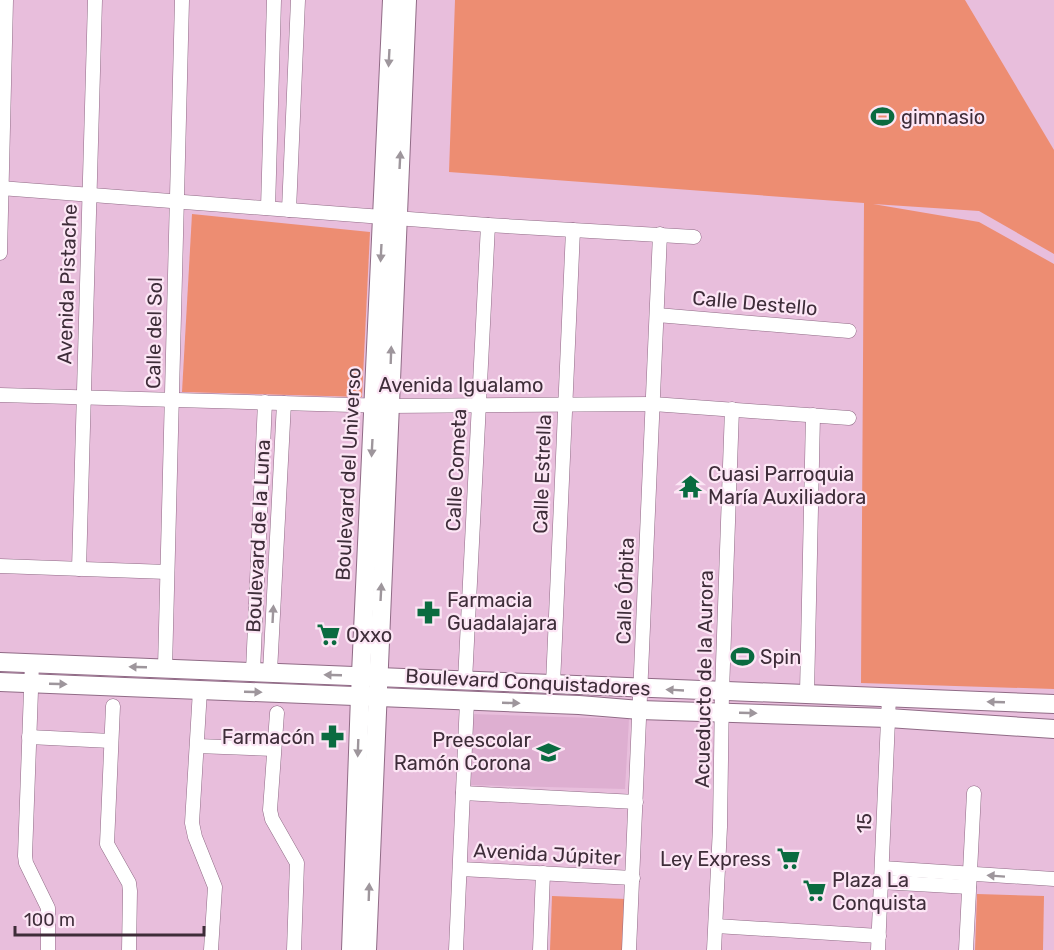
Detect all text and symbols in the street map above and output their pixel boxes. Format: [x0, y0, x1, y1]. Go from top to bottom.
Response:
one-way arrow [385, 49, 394, 68]
sports icon: gimnasio [870, 104, 896, 130]
place label: gimnasio [901, 105, 985, 129]
one-way arrow [396, 151, 405, 170]
street label: Avenida Pistache [52, 203, 82, 365]
one-way arrow [376, 244, 385, 263]
street label: Calle del Sol [141, 277, 167, 389]
street label: Calle Destello [691, 286, 819, 320]
one-way arrow [387, 345, 396, 364]
street label: Boulevard del Universo [330, 367, 366, 581]
street label: Avenida Igualamo [378, 373, 544, 397]
street label: Calle Cometa [441, 408, 471, 532]
street label: Calle Estrella [528, 414, 556, 534]
street label: Boulevard de la Luna [241, 439, 275, 633]
one-way arrow [367, 439, 376, 458]
place label: Cuasi Parroquia María Auxiliadora [708, 462, 866, 509]
temple icon: Cuasi Parroquia María Auxiliadora [677, 473, 703, 499]
street label: Calle Órbita [611, 537, 639, 645]
street label: Acueducto de la Aurora [690, 570, 718, 788]
one-way arrow [377, 582, 386, 601]
place label: Farmacia Guadalajara [447, 588, 557, 635]
pharmacy icon: Farmacia Guadalajara [416, 599, 442, 625]
one-way arrow [269, 604, 278, 623]
supermarket icon: Oxxo [315, 622, 341, 648]
place label: Oxxo [346, 623, 392, 647]
sports icon: Spin [729, 644, 755, 670]
place label: Spin [760, 645, 801, 669]
one-way arrow [129, 662, 148, 671]
street label: Boulevard Conquistadores [405, 664, 651, 700]
one-way arrow [324, 671, 343, 680]
one-way arrow [49, 680, 68, 689]
one-way arrow [665, 685, 684, 694]
one-way arrow [244, 688, 263, 697]
one-way arrow [986, 697, 1005, 706]
one-way arrow [502, 698, 521, 707]
one-way arrow [738, 708, 757, 717]
pharmacy icon: Farmacón [320, 724, 346, 750]
place label: Farmacón [222, 725, 315, 749]
place label: Preescolar Ramón Corona [394, 728, 531, 775]
one-way arrow [354, 738, 363, 757]
school or university icon: Preescolar Ramón Corona [536, 739, 562, 765]
street label: 15 [852, 812, 876, 834]
street label: Avenida Júpiter [473, 838, 622, 870]
supermarket icon: Ley Express [776, 846, 802, 872]
place label: Ley Express [660, 847, 771, 871]
place label: Plaza La Conquista [832, 868, 927, 915]
one-way arrow [986, 871, 1005, 880]
supermarket icon: Plaza La Conquista [801, 878, 827, 904]
one-way arrow [365, 882, 374, 901]
scale bar [15, 899, 204, 937]
text: 100 m [24, 909, 75, 931]

